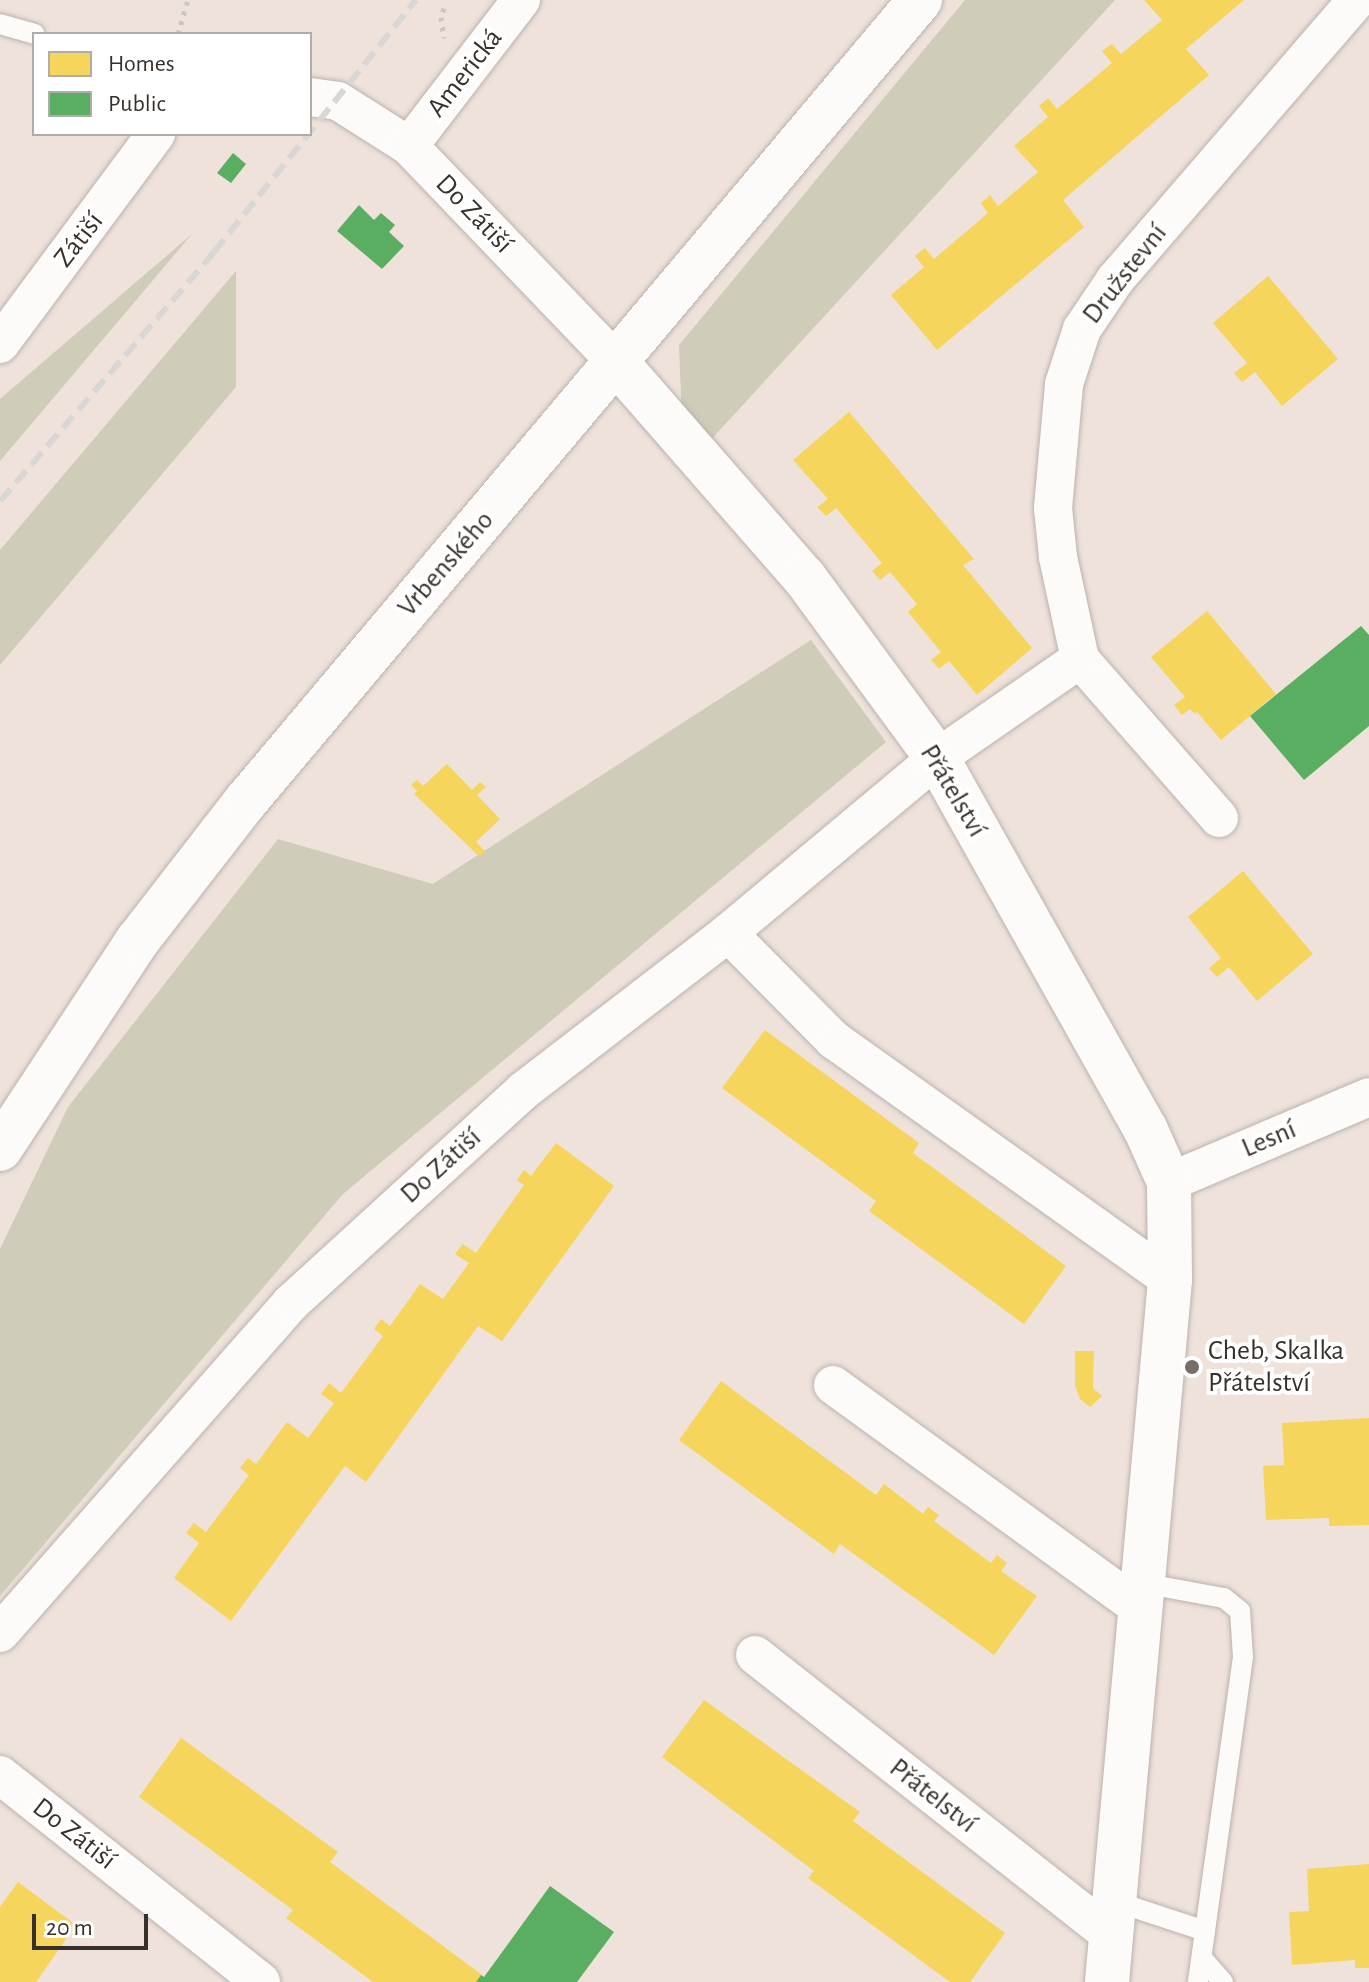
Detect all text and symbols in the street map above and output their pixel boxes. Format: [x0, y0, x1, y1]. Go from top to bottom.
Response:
street label: Americká [420, 22, 510, 124]
legend [32, 32, 312, 136]
text: Homes [108, 52, 175, 76]
text: Public [108, 92, 166, 116]
street label: Do Zátiší [428, 167, 520, 261]
street label: Zátiší [47, 206, 111, 274]
street label: Družstevní [1075, 217, 1175, 331]
street label: Vrbenského [391, 504, 501, 624]
street label: Přátelství [912, 739, 994, 843]
street label: Lesní [1237, 1113, 1301, 1165]
street label: Do Zátiší [394, 1121, 488, 1211]
place label: Cheb, Skalka Přátelství [1208, 1334, 1344, 1400]
marker: Cheb, Skalka Přátelství [1183, 1358, 1201, 1376]
street label: Přátelství [882, 1751, 984, 1841]
street label: Do Zátiší [25, 1791, 123, 1877]
scale bar [36, 1898, 152, 1948]
text: 20 m [46, 1916, 93, 1940]

